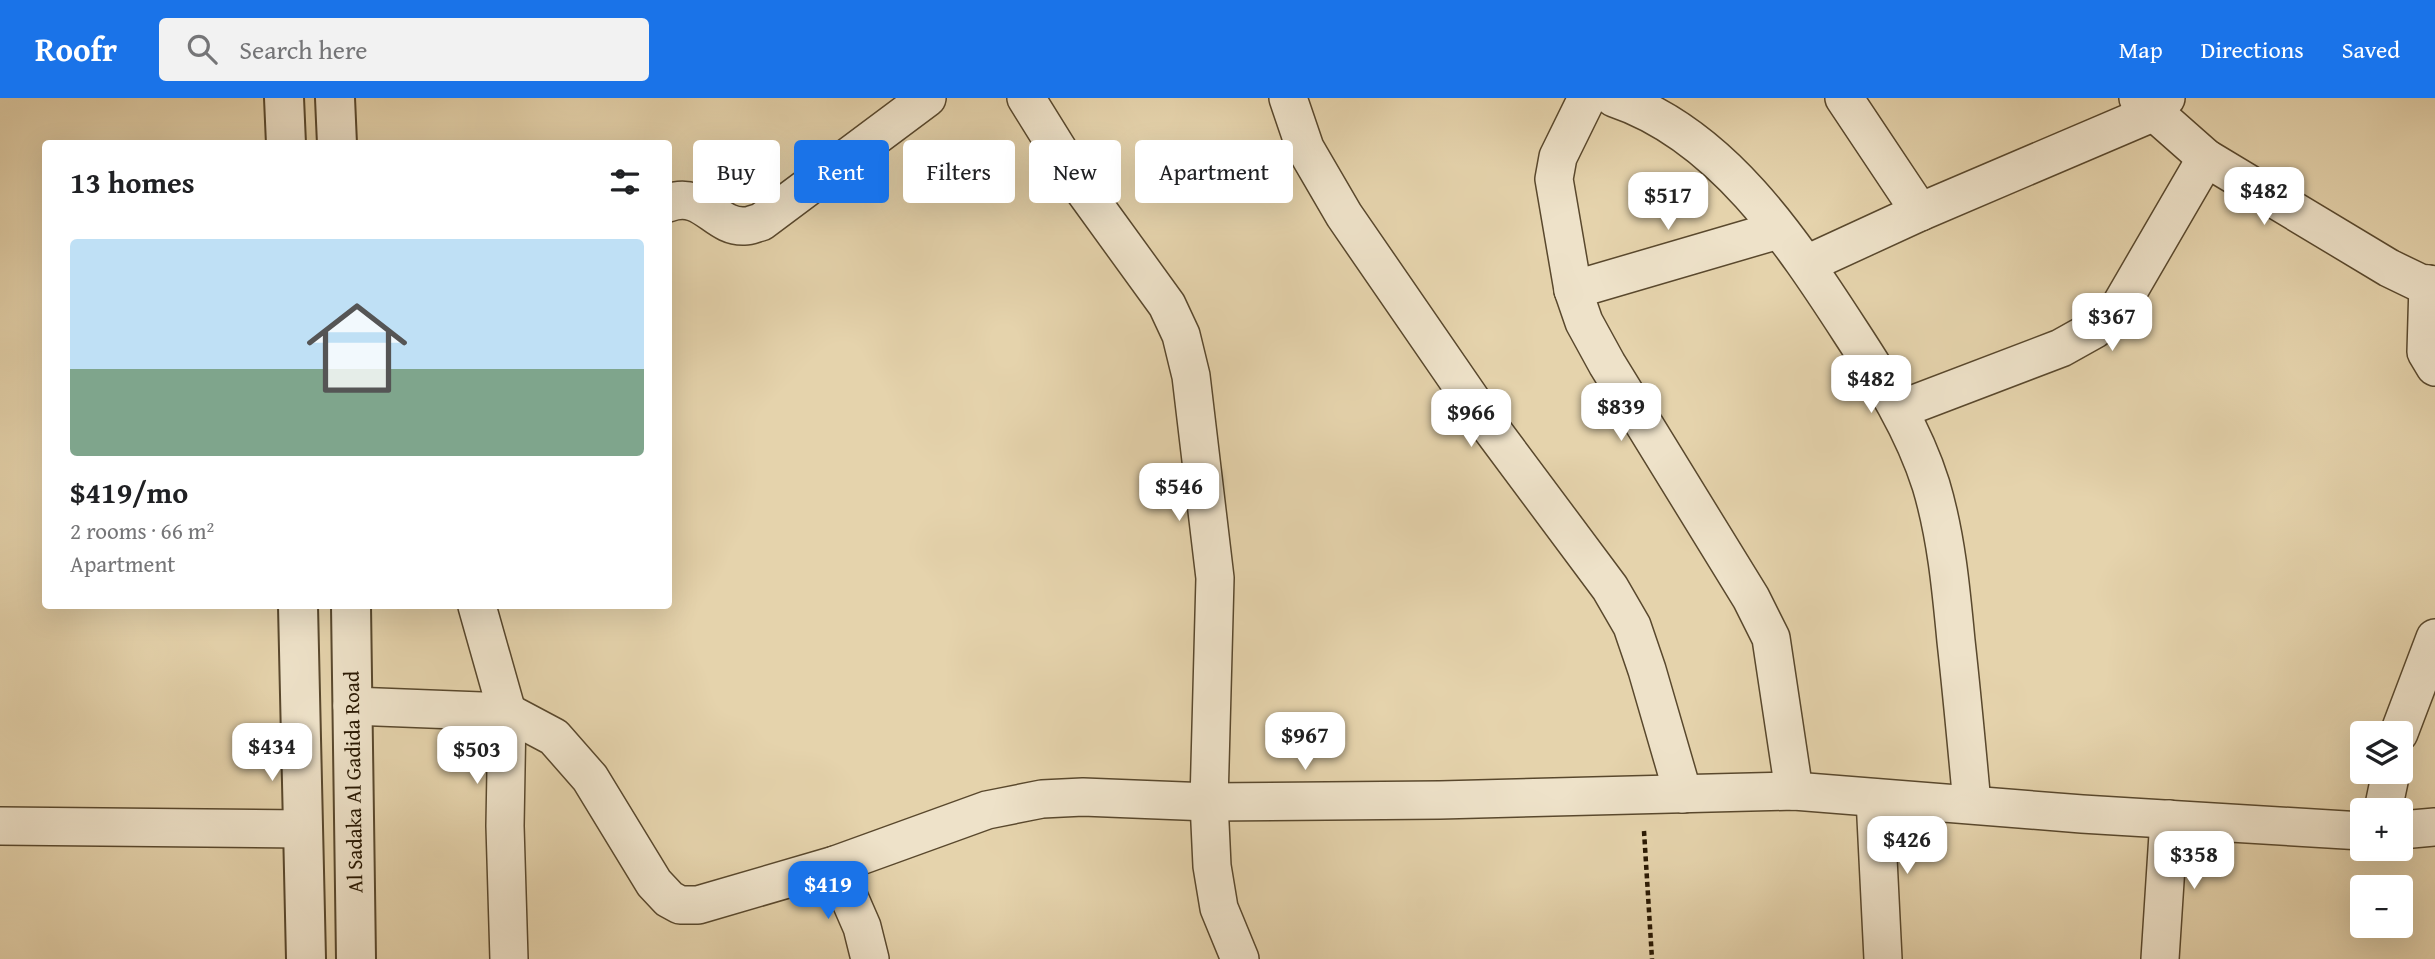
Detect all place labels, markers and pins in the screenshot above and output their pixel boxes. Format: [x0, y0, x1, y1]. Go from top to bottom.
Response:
pin: $482 [2223, 167, 2305, 227]
pin: $517 [1627, 172, 1709, 232]
pin: $367 [2071, 294, 2153, 353]
pin: $482 [1830, 356, 1912, 415]
pin: $839 [1580, 384, 1662, 443]
pin: $966 [1430, 390, 1512, 449]
pin: $546 [1138, 464, 1220, 523]
pin: $967 [1264, 712, 1346, 772]
pin: $434 [231, 724, 313, 783]
pin: $503 [436, 726, 518, 786]
pin: $426 [1866, 816, 1948, 876]
pin: $358 [2153, 832, 2235, 891]
pin: $419 [787, 862, 869, 921]

